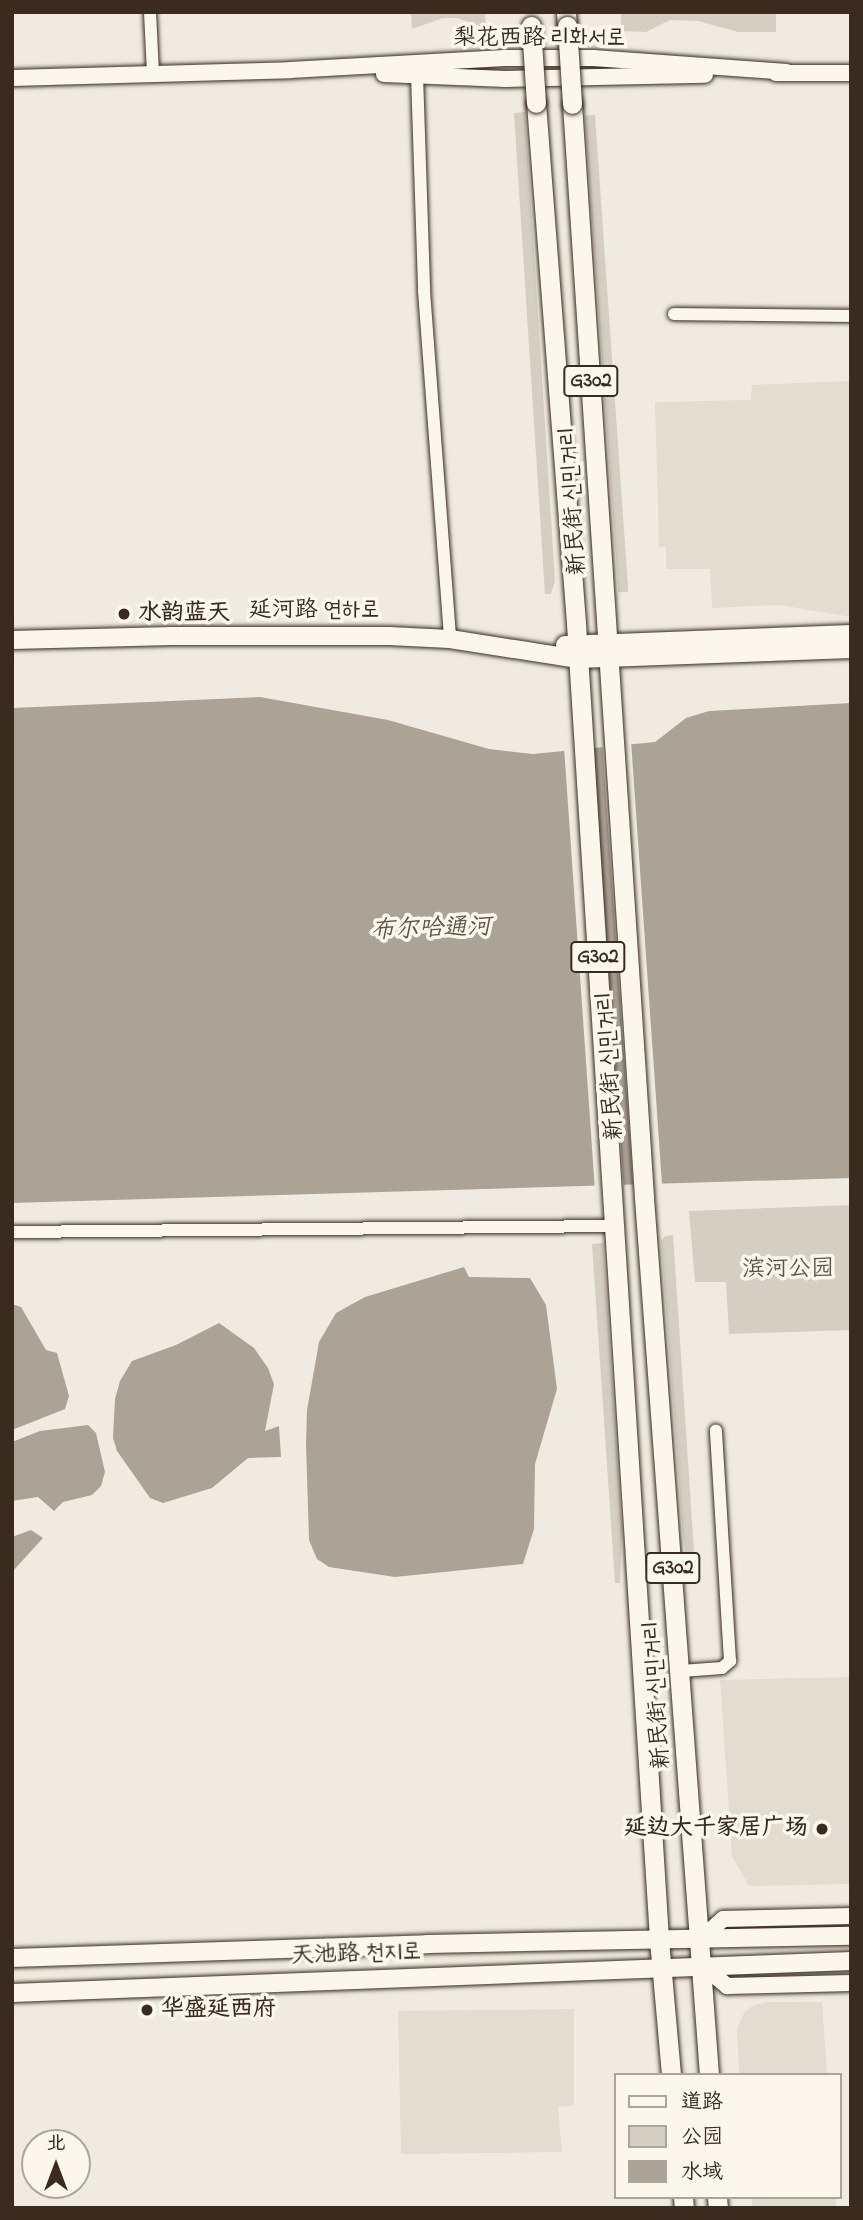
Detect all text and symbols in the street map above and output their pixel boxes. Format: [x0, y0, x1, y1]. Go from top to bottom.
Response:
street label: 梨花西路 리화서로 [453, 25, 625, 53]
road number: G302 [563, 364, 619, 398]
street label: 新民街 신민거리 [555, 426, 593, 576]
street label: 延河路 연하로 [249, 597, 379, 625]
place label: 水韵蓝天 [138, 600, 230, 628]
marker: 水韵蓝天 [116, 606, 132, 622]
water label: 布尔哈通河 [371, 914, 491, 946]
road number: G302 [570, 940, 626, 974]
street label: 新民街 신민거리 [592, 991, 630, 1141]
park label: 滨河公园 [742, 1256, 834, 1284]
road number: G302 [645, 1550, 701, 1586]
street label: 新民街 신민거리 [639, 1620, 677, 1770]
place label: 延边大千家居广场 [624, 1815, 808, 1843]
marker: 延边大千家居广场 [814, 1821, 830, 1837]
street label: 天池路 천지로 [290, 1939, 422, 1971]
place label: 华盛延西府 [161, 1996, 276, 2024]
marker: 华盛延西府 [139, 2002, 155, 2018]
legend [614, 2073, 842, 2199]
text: 道路 [681, 2088, 723, 2118]
text: 公园 [681, 2123, 723, 2153]
north arrow [21, 2129, 91, 2199]
text: 北 [46, 2131, 66, 2158]
text: 水域 [681, 2158, 723, 2188]

